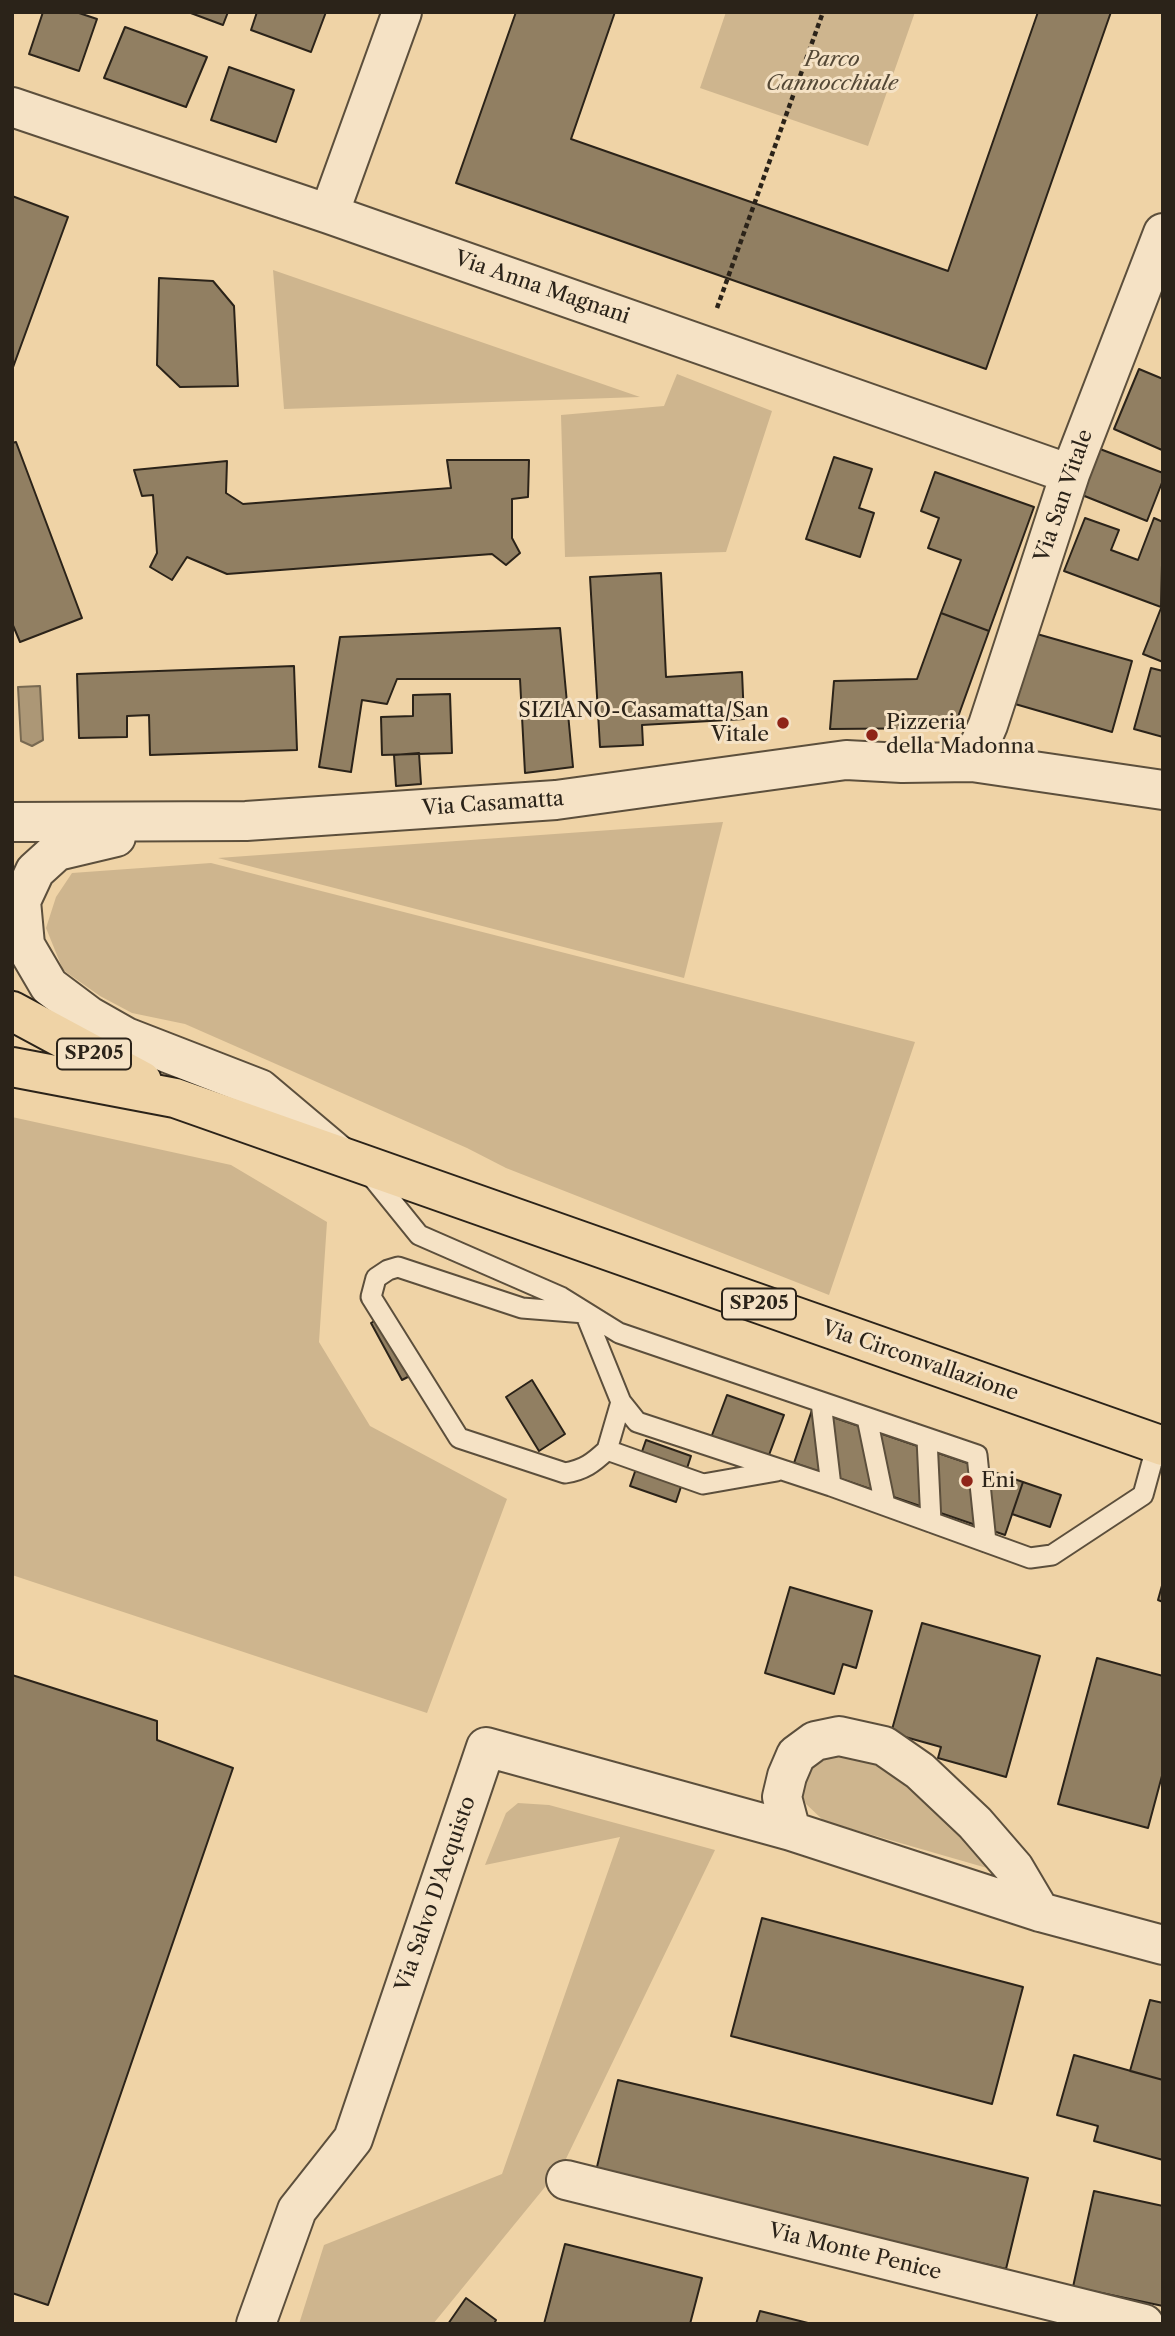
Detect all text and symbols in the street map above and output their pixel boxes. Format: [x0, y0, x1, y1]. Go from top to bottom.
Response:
park label: Parco Cannocchiale [766, 47, 898, 97]
street label: Via Anna Magnani [451, 246, 633, 330]
street label: Via San Vitale [1030, 426, 1098, 566]
place label: SIZIANO-Casamatta/San Vitale [518, 698, 769, 748]
place label: Pizzeria della Madonna [886, 710, 1035, 760]
marker: SIZIANO-Casamatta/San Vitale [775, 715, 791, 731]
marker: Pizzeria della Madonna [864, 727, 880, 743]
street label: Via Casamatta [421, 786, 565, 822]
road number: SP205 [57, 1038, 131, 1070]
road number: SP205 [722, 1288, 796, 1320]
street label: Via Circonvallazione [818, 1316, 1022, 1406]
place label: Eni [981, 1468, 1015, 1494]
marker: Eni [959, 1473, 975, 1489]
street label: Via Salvo D'Acquisto [391, 1793, 481, 1995]
street label: Via Monte Penice [766, 2218, 944, 2286]

